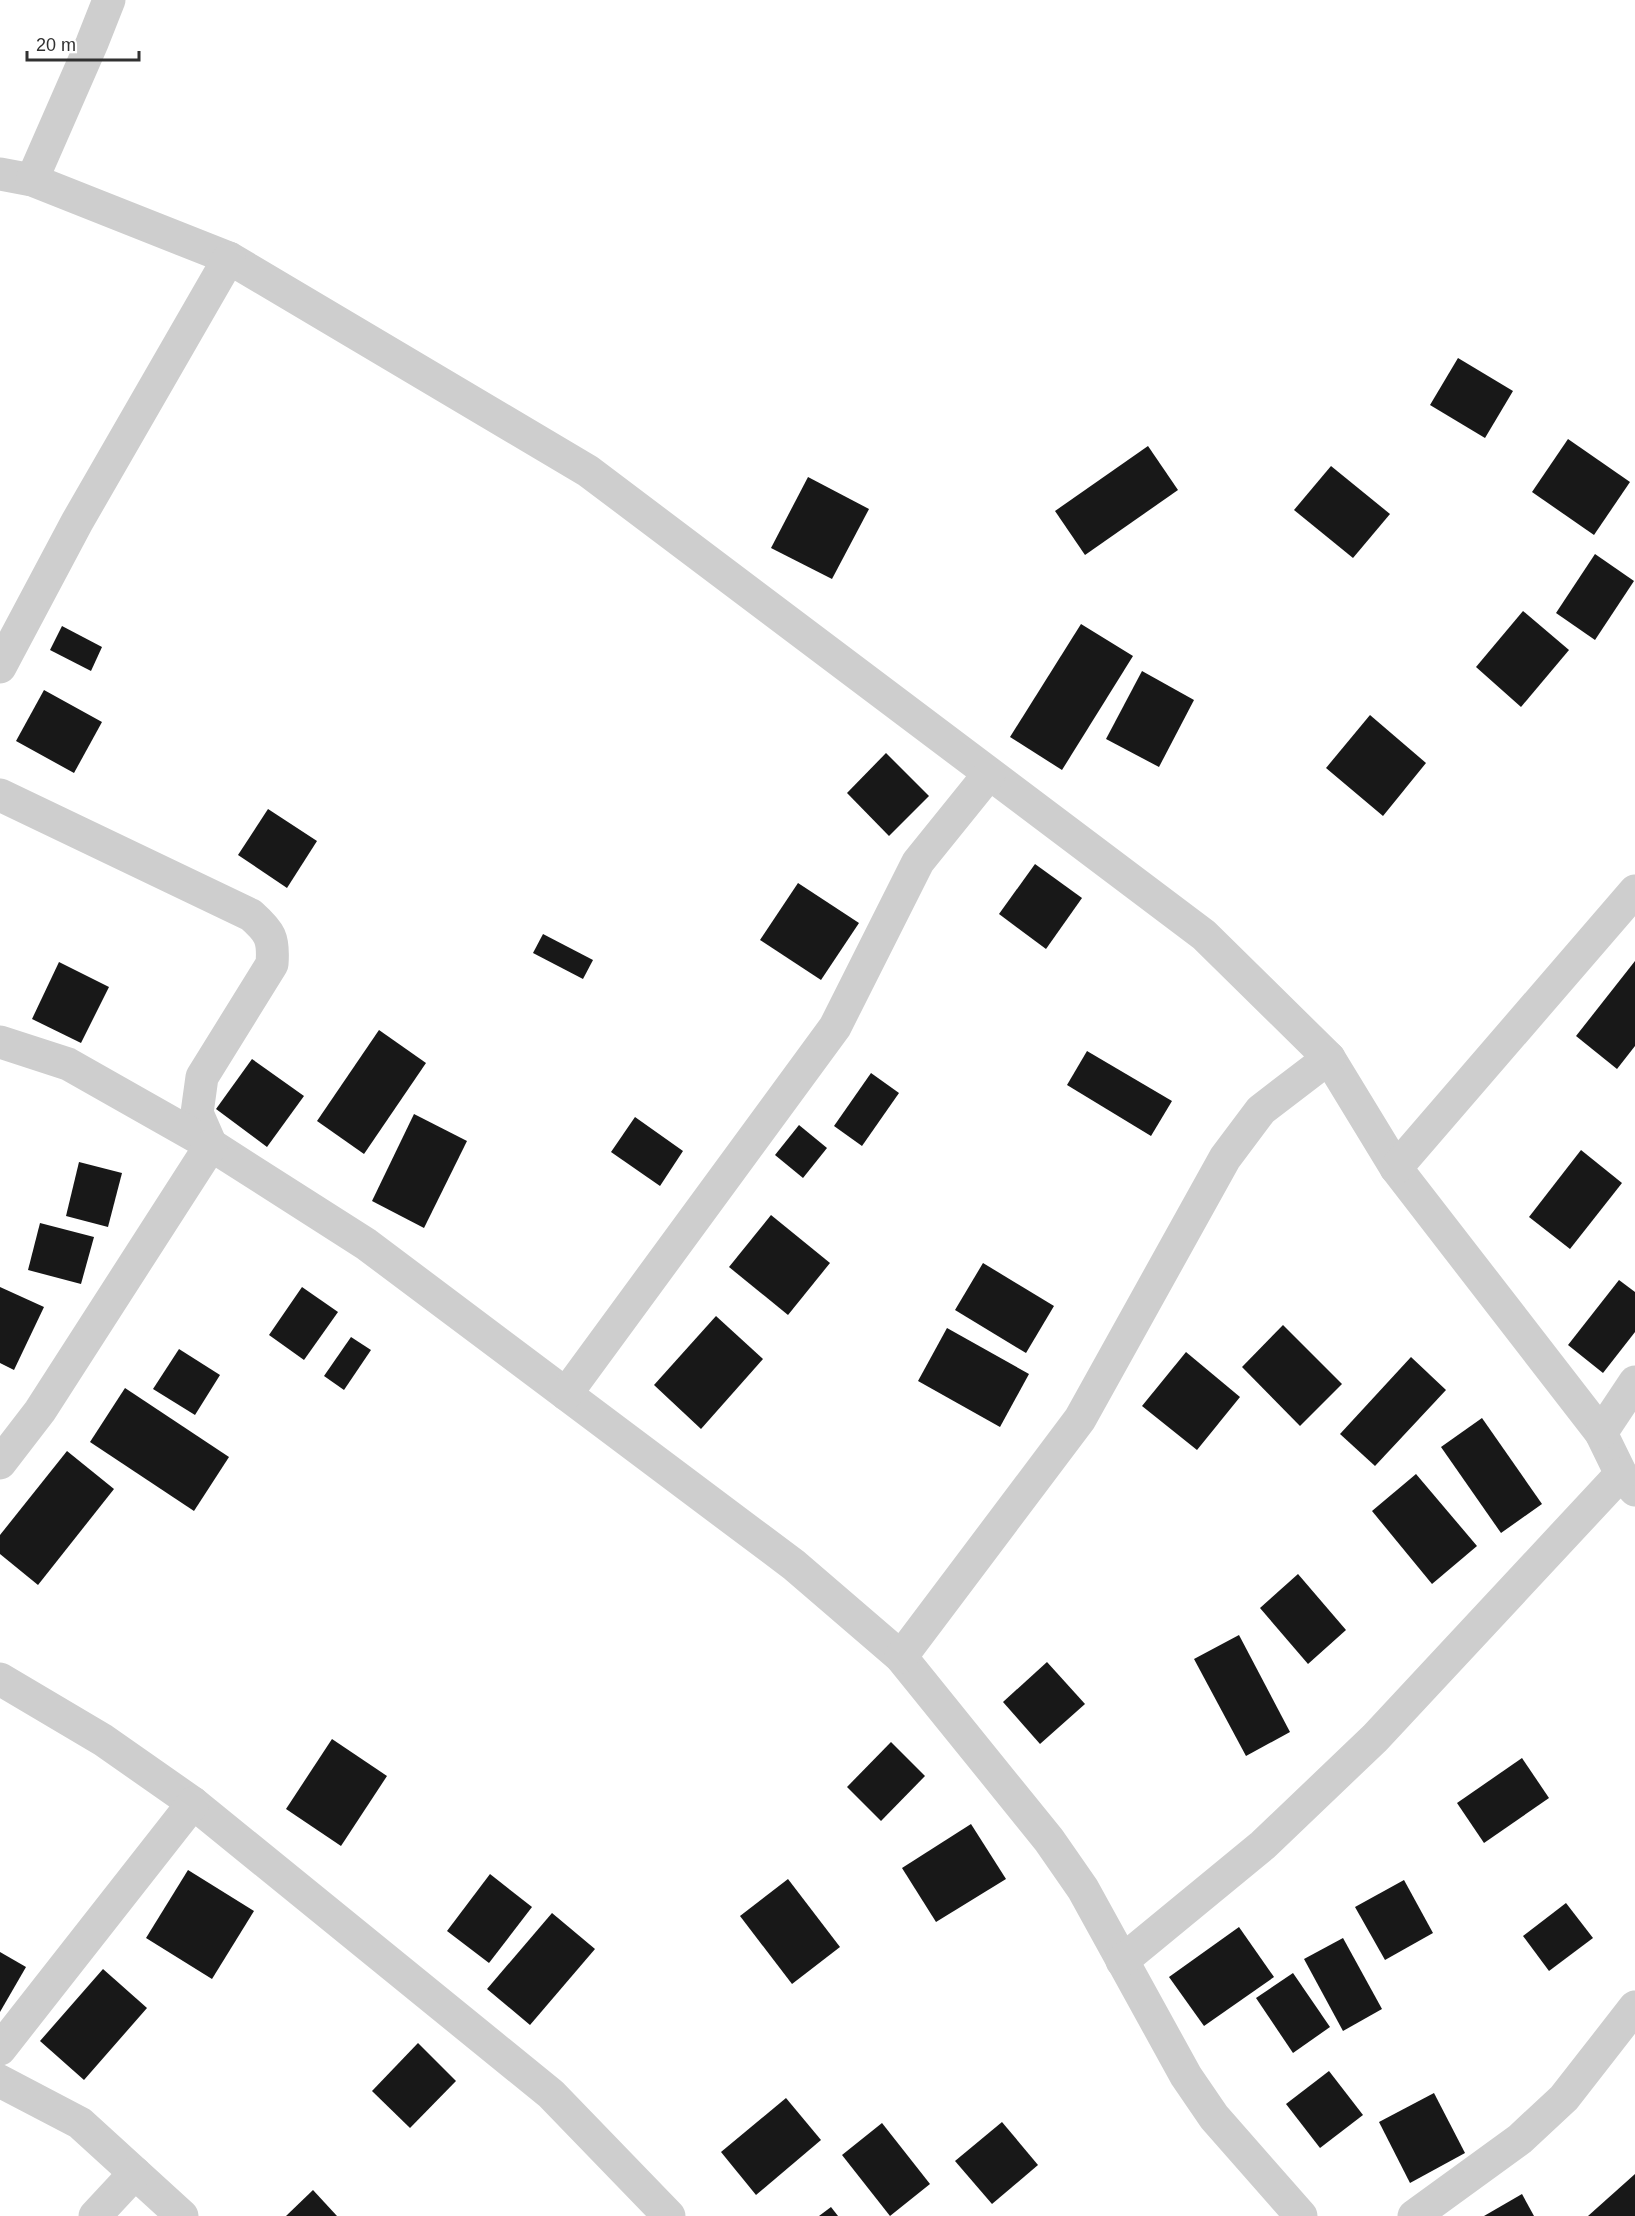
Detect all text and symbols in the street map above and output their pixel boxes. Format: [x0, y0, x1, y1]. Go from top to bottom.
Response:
scale bar [27, 24, 140, 62]
text: 20 m [36, 35, 76, 55]

